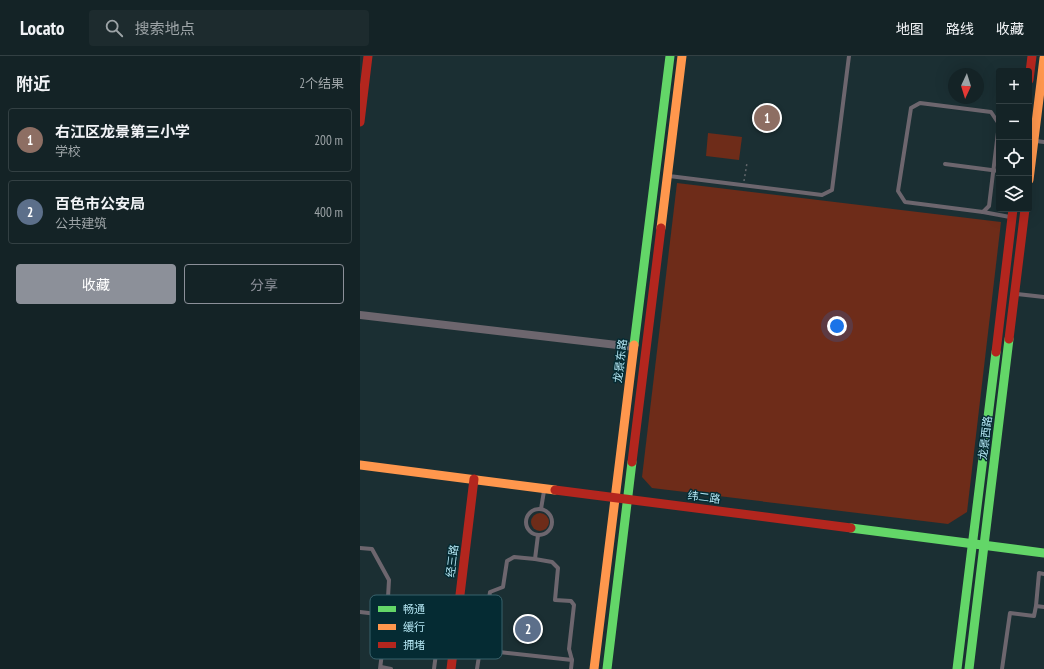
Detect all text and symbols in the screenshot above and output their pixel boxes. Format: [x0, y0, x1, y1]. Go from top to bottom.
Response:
search box [89, 10, 369, 46]
text: Locato [20, 16, 65, 40]
icon: search [103, 17, 125, 39]
text: 搜索地点 [135, 19, 195, 38]
text: 地图 [896, 20, 924, 38]
text: 路线 [946, 20, 974, 38]
text: 收藏 [996, 20, 1024, 38]
north arrow [948, 68, 984, 104]
map controls [996, 68, 1032, 212]
button: + [996, 68, 1032, 104]
text: 附近 [16, 73, 50, 95]
text: 2个结果 [299, 75, 344, 92]
pin: 1 [754, 103, 780, 133]
button: − [996, 104, 1032, 140]
text: 右江区龙景第三小学 [55, 122, 190, 141]
text: 1 [27, 132, 33, 149]
text: 200 m [314, 132, 343, 149]
button: locate [996, 140, 1032, 176]
text: 学校 [55, 143, 81, 160]
button: layers [996, 176, 1032, 212]
text: 百色市公安局 [55, 194, 145, 213]
text: 2 [27, 204, 33, 221]
text: 400 m [314, 204, 343, 221]
text: 公共建筑 [55, 215, 107, 232]
button: 收藏 [16, 264, 176, 304]
button: 分享 [184, 264, 344, 304]
your location [827, 316, 847, 336]
street label: 龙景东路 [610, 338, 630, 384]
street label: 龙景西路 [975, 415, 995, 461]
street label: 纬二路 [687, 488, 721, 506]
street label: 经三路 [443, 544, 461, 578]
legend [370, 595, 502, 659]
text: 畅通 [403, 602, 425, 616]
pin: 2 [515, 614, 541, 644]
text: 缓行 [403, 620, 425, 634]
text: 拥堵 [403, 638, 425, 652]

